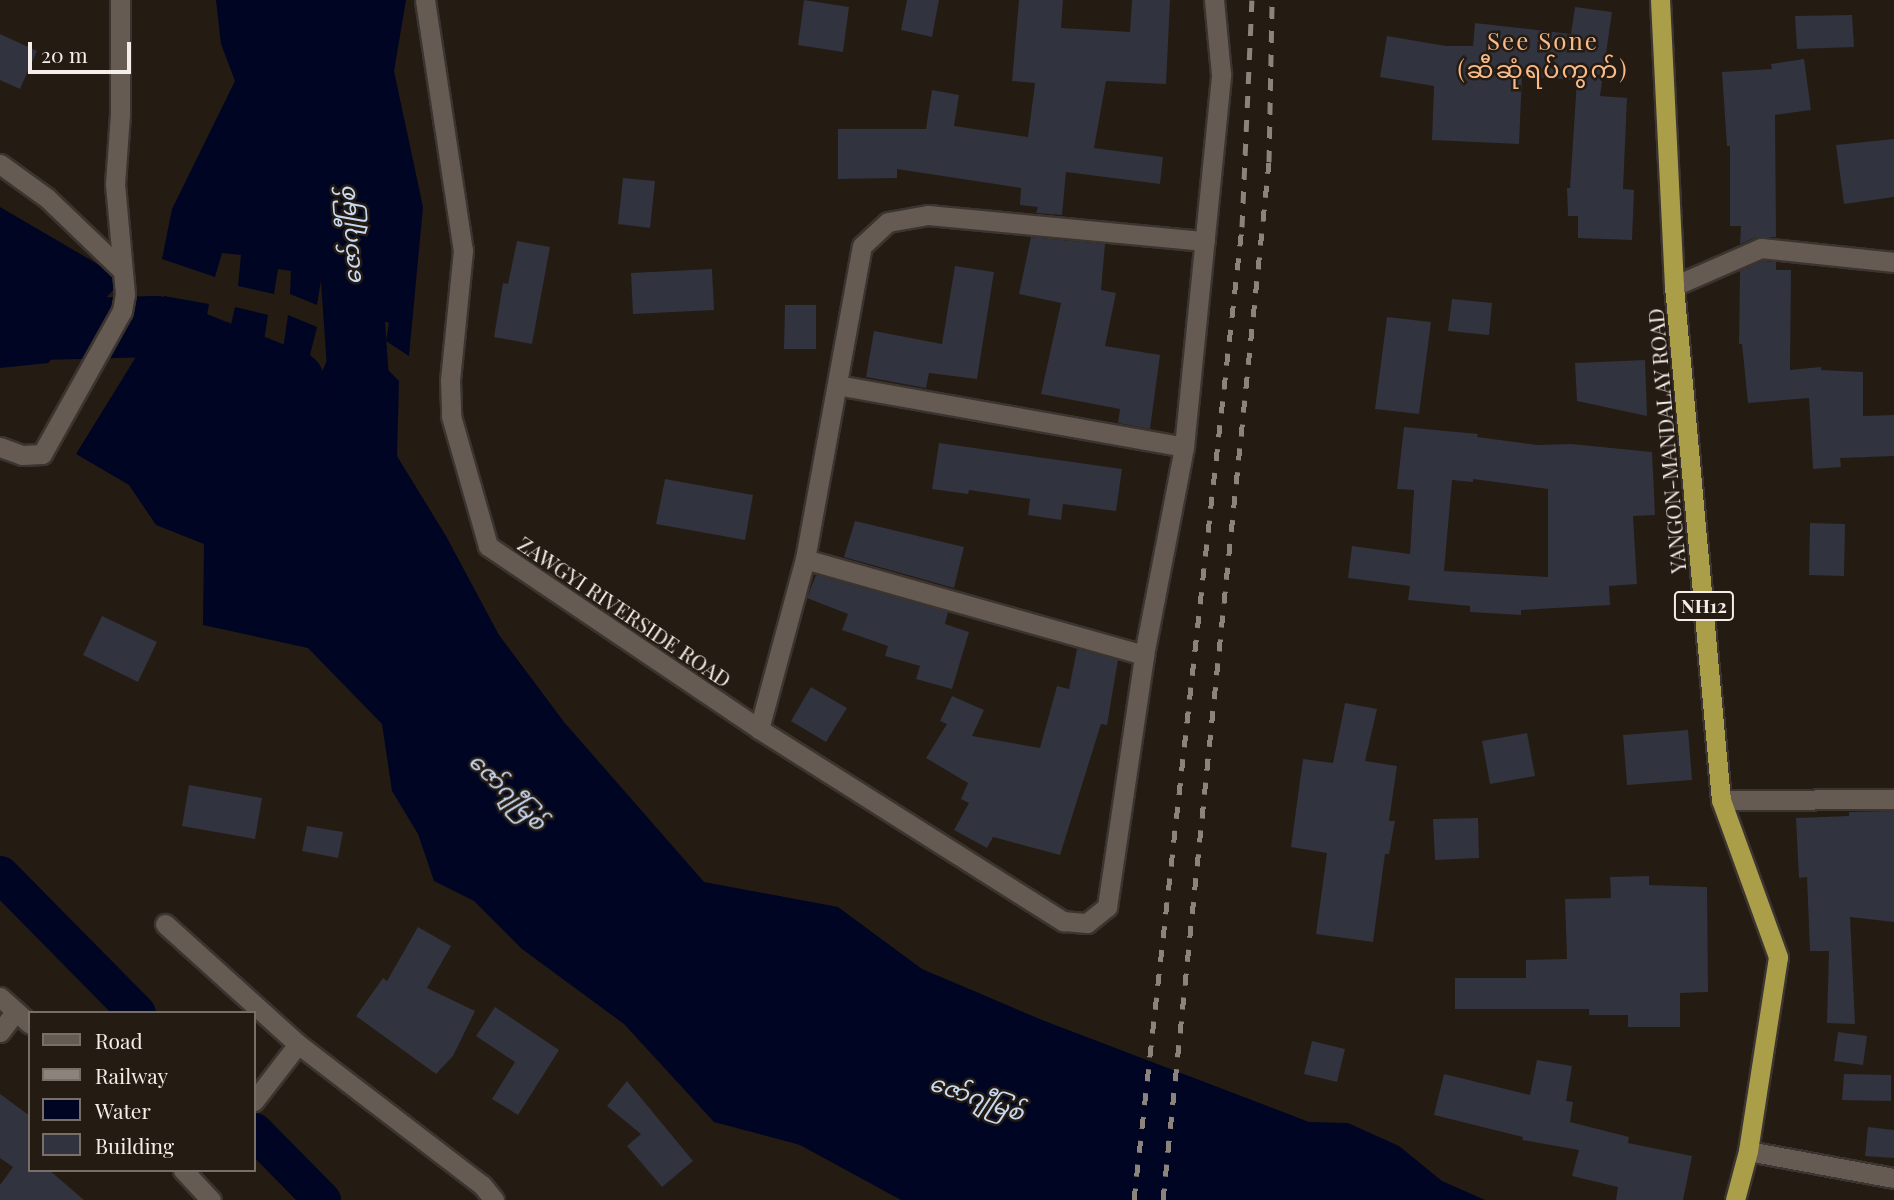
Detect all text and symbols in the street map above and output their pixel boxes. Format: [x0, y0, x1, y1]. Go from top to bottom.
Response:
district label: See Sone (ဆီဆုံရပ်ကွက်) [1466, 27, 1620, 83]
scale bar [32, 28, 135, 72]
text: 20 m [41, 40, 88, 68]
water label: ဇော်ဂျီမြစ် [332, 186, 366, 286]
street label: YANGON-MANDALAY ROAD [1642, 307, 1690, 575]
street label: ZAWGYI RIVERSIDE ROAD [514, 530, 736, 692]
road number: NH12 [1672, 590, 1736, 622]
water label: ဇော်ဂျီမြစ် [464, 747, 552, 835]
legend [28, 1011, 256, 1172]
text: Road [95, 1026, 143, 1054]
text: Railway [95, 1061, 168, 1089]
water label: ဇော်ဂျီမြစ် [926, 1068, 1028, 1126]
text: Water [95, 1096, 151, 1124]
text: Building [95, 1131, 174, 1159]

